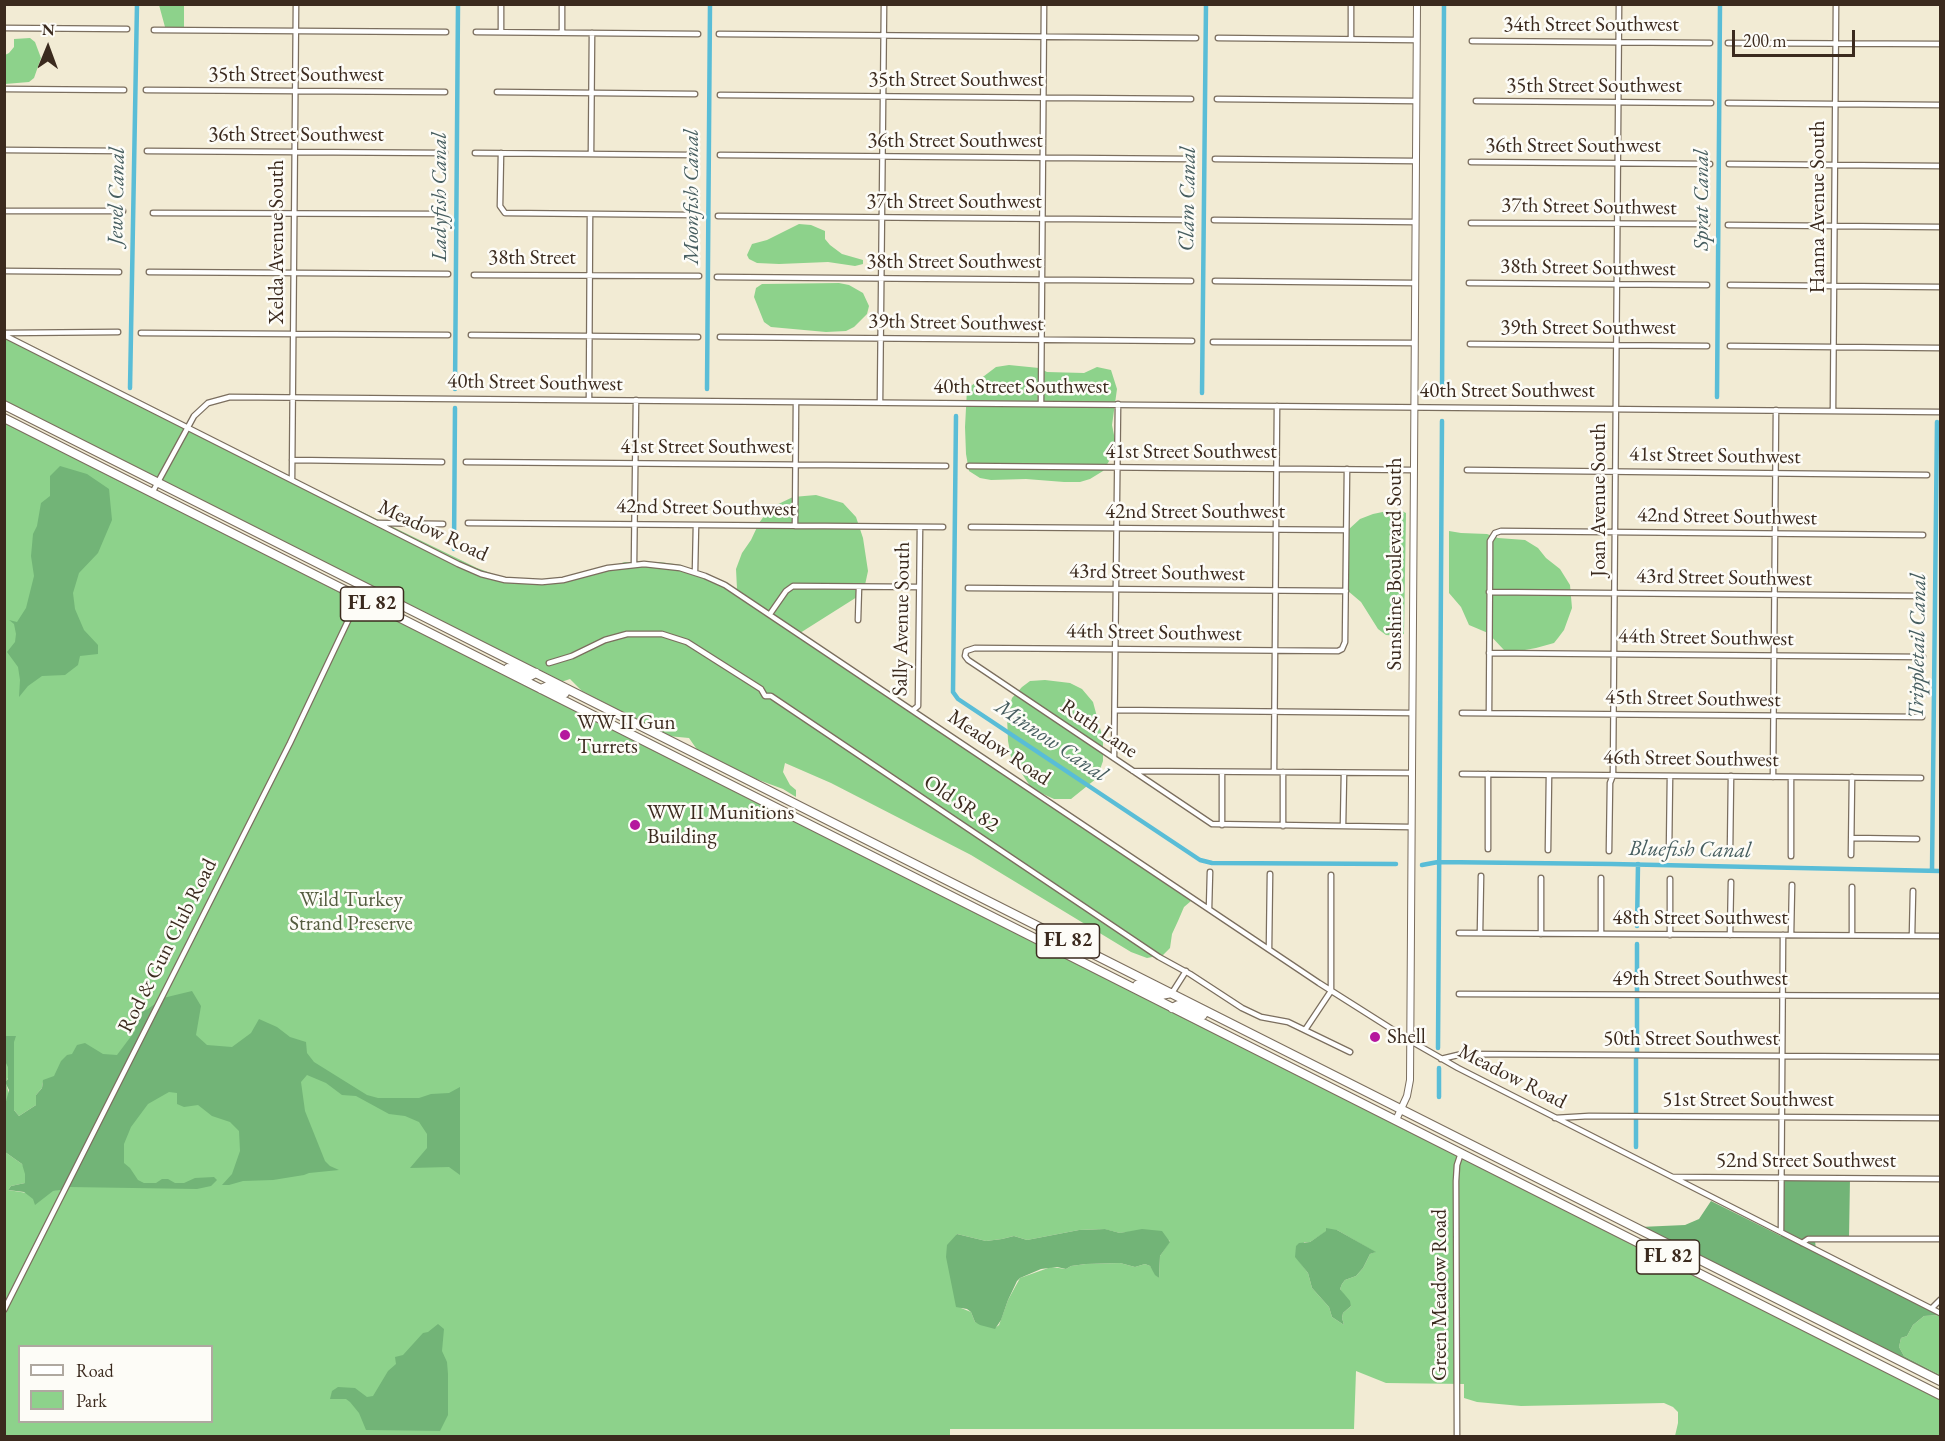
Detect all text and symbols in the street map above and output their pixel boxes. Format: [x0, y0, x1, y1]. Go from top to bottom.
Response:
street label: 34th Street Southwest [1503, 12, 1679, 38]
north arrow [18, 18, 78, 78]
scale bar [1735, 18, 1858, 56]
text: N [42, 19, 55, 40]
text: 200 m [1743, 29, 1787, 52]
street label: 35th Street Southwest [208, 62, 384, 88]
street label: 35th Street Southwest [868, 67, 1044, 93]
street label: 35th Street Southwest [1506, 73, 1682, 99]
street label: Hanna Avenue South [1805, 120, 1831, 294]
street label: 36th Street Southwest [208, 122, 384, 148]
street label: 36th Street Southwest [867, 128, 1043, 154]
water label: Moonfish Canal [679, 129, 705, 265]
water label: Ladyfish Canal [427, 132, 453, 262]
street label: 36th Street Southwest [1485, 133, 1661, 159]
water label: Clam Canal [1174, 146, 1202, 252]
water label: Jewel Canal [103, 147, 131, 245]
water label: Sprat Canal [1689, 149, 1715, 251]
street label: Xelda Avenue South [264, 160, 290, 324]
street label: 37th Street Southwest [866, 189, 1042, 215]
street label: 37th Street Southwest [1501, 193, 1677, 221]
street label: 38th Street [488, 245, 576, 271]
street label: 38th Street Southwest [866, 249, 1042, 275]
street label: 38th Street Southwest [1500, 254, 1676, 282]
street label: 39th Street Southwest [868, 309, 1044, 337]
street label: 39th Street Southwest [1500, 315, 1676, 341]
street label: 40th Street Southwest [447, 369, 623, 397]
street label: 40th Street Southwest [933, 374, 1109, 400]
street label: 40th Street Southwest [1419, 378, 1595, 404]
street label: Joan Avenue South [1586, 423, 1612, 577]
street label: 41st Street Southwest [620, 434, 792, 460]
street label: 41st Street Southwest [1105, 439, 1277, 465]
street label: 41st Street Southwest [1629, 442, 1801, 470]
street label: Sunshine Boulevard South [1382, 458, 1408, 670]
street label: 42nd Street Southwest [616, 494, 796, 522]
street label: Meadow Road [374, 495, 492, 567]
street label: 42nd Street Southwest [1105, 499, 1285, 525]
street label: 42nd Street Southwest [1637, 503, 1817, 531]
street label: Sally Avenue South [888, 541, 916, 697]
street label: 43rd Street Southwest [1069, 559, 1245, 587]
street label: 43rd Street Southwest [1636, 564, 1812, 592]
water label: Trippletail Canal [1904, 573, 1932, 719]
road number: FL 82 [340, 587, 404, 621]
street label: 44th Street Southwest [1066, 619, 1242, 647]
street label: 44th Street Southwest [1618, 624, 1794, 652]
street label: 45th Street Southwest [1605, 685, 1781, 713]
water label: Minnow Canal [990, 694, 1112, 788]
street label: Ruth Lane [1056, 694, 1142, 764]
street label: Meadow Road [943, 704, 1055, 792]
place label: WW II Gun Turrets [577, 710, 676, 760]
marker: WW II Gun Turrets [558, 728, 572, 742]
street label: 46th Street Southwest [1603, 745, 1779, 773]
street label: Old SR 82 [919, 770, 1003, 838]
place label: WW II Munitions Building [647, 800, 794, 850]
marker: WW II Munitions Building [628, 818, 642, 832]
water label: Bluefish Canal [1628, 836, 1752, 864]
street label: Rod & Gun Club Road [113, 855, 223, 1037]
park label: Wild Turkey Strand Preserve [289, 887, 413, 937]
street label: 48th Street Southwest [1612, 905, 1788, 931]
road number: FL 82 [1036, 924, 1100, 958]
street label: 49th Street Southwest [1612, 966, 1788, 992]
place label: Shell [1387, 1024, 1426, 1050]
street label: 50th Street Southwest [1603, 1026, 1779, 1052]
marker: Shell [1368, 1030, 1382, 1044]
street label: Meadow Road [1454, 1039, 1570, 1115]
street label: 51st Street Southwest [1662, 1087, 1834, 1113]
street label: 52nd Street Southwest [1716, 1148, 1896, 1174]
street label: Green Meadow Road [1427, 1209, 1453, 1381]
road number: FL 82 [1636, 1240, 1700, 1274]
legend [18, 1345, 213, 1423]
text: Road [76, 1359, 114, 1382]
text: Park [76, 1389, 107, 1412]

